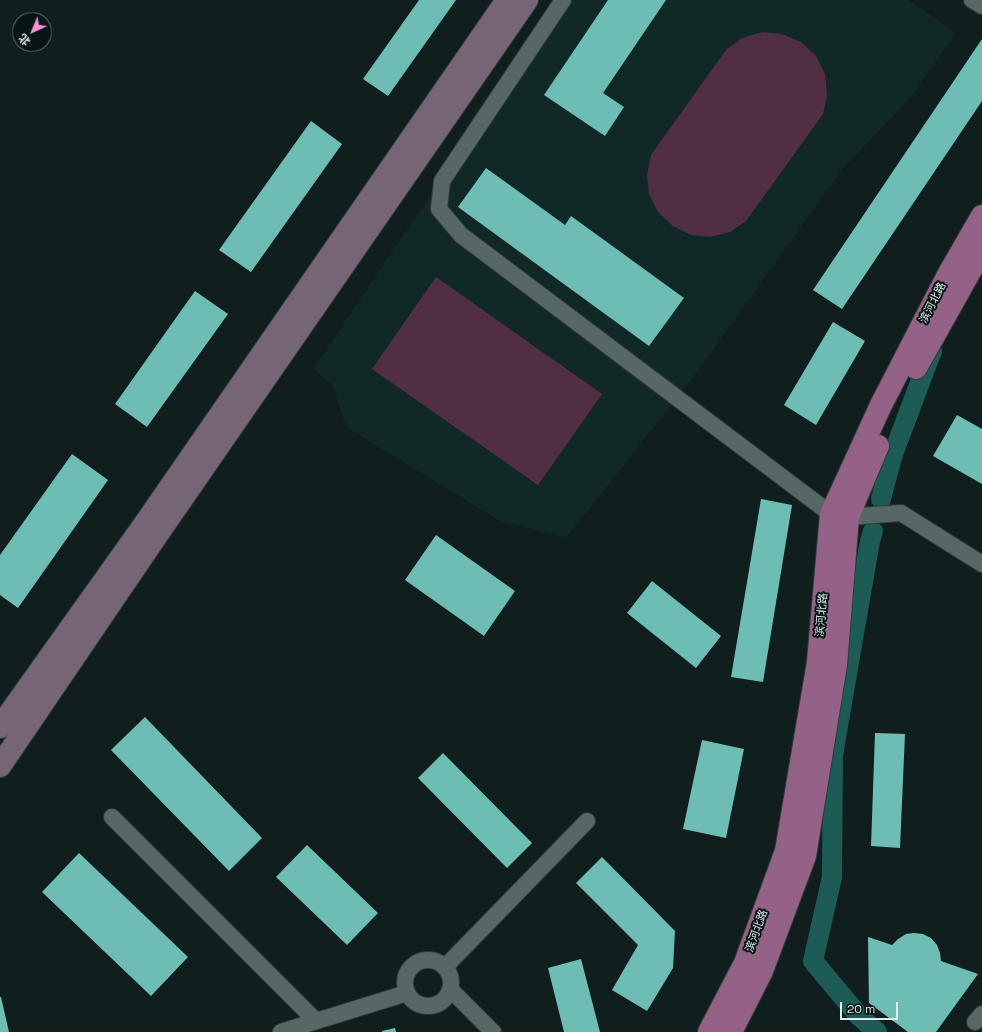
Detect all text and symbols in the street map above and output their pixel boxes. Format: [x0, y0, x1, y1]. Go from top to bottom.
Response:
north arrow [12, 12, 52, 52]
text: 北 [16, 31, 33, 49]
street label: 滨河北路 [917, 280, 949, 326]
street label: 滨河北路 [814, 593, 830, 637]
street label: 滨河北路 [743, 908, 771, 954]
scale bar [842, 994, 900, 1020]
text: 20 m [847, 1001, 875, 1017]

